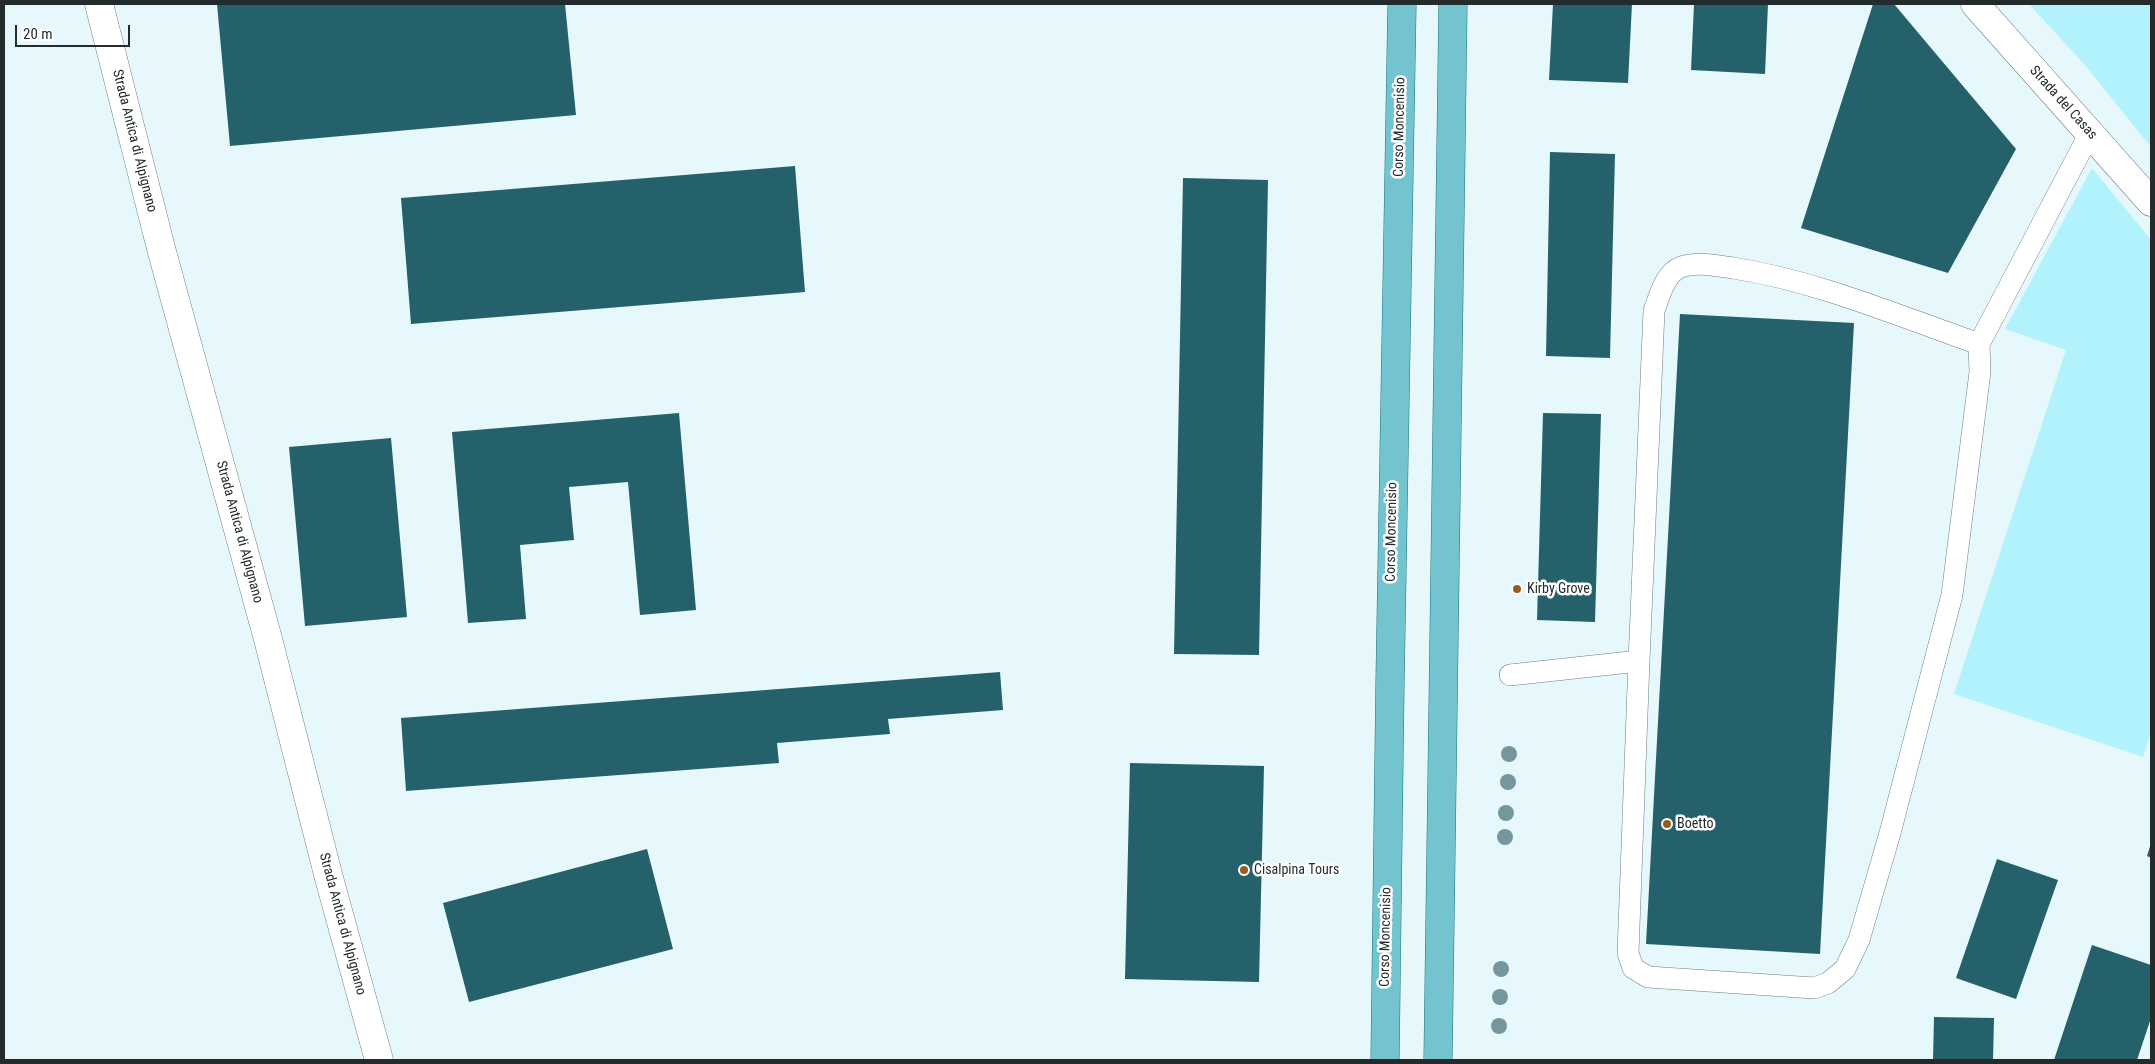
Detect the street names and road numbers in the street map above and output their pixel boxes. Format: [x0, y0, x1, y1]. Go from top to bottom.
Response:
street label: Strada del Casas [2026, 63, 2100, 143]
street label: Strada Antica di Alpignano [108, 68, 160, 214]
street label: Corso Moncenisio [1391, 77, 1409, 177]
street label: Strada Antica di Alpignano [212, 459, 266, 605]
street label: Corso Moncenisio [1383, 482, 1401, 582]
street label: Strada Antica di Alpignano [315, 851, 369, 997]
street label: Corso Moncenisio [1377, 887, 1395, 987]

